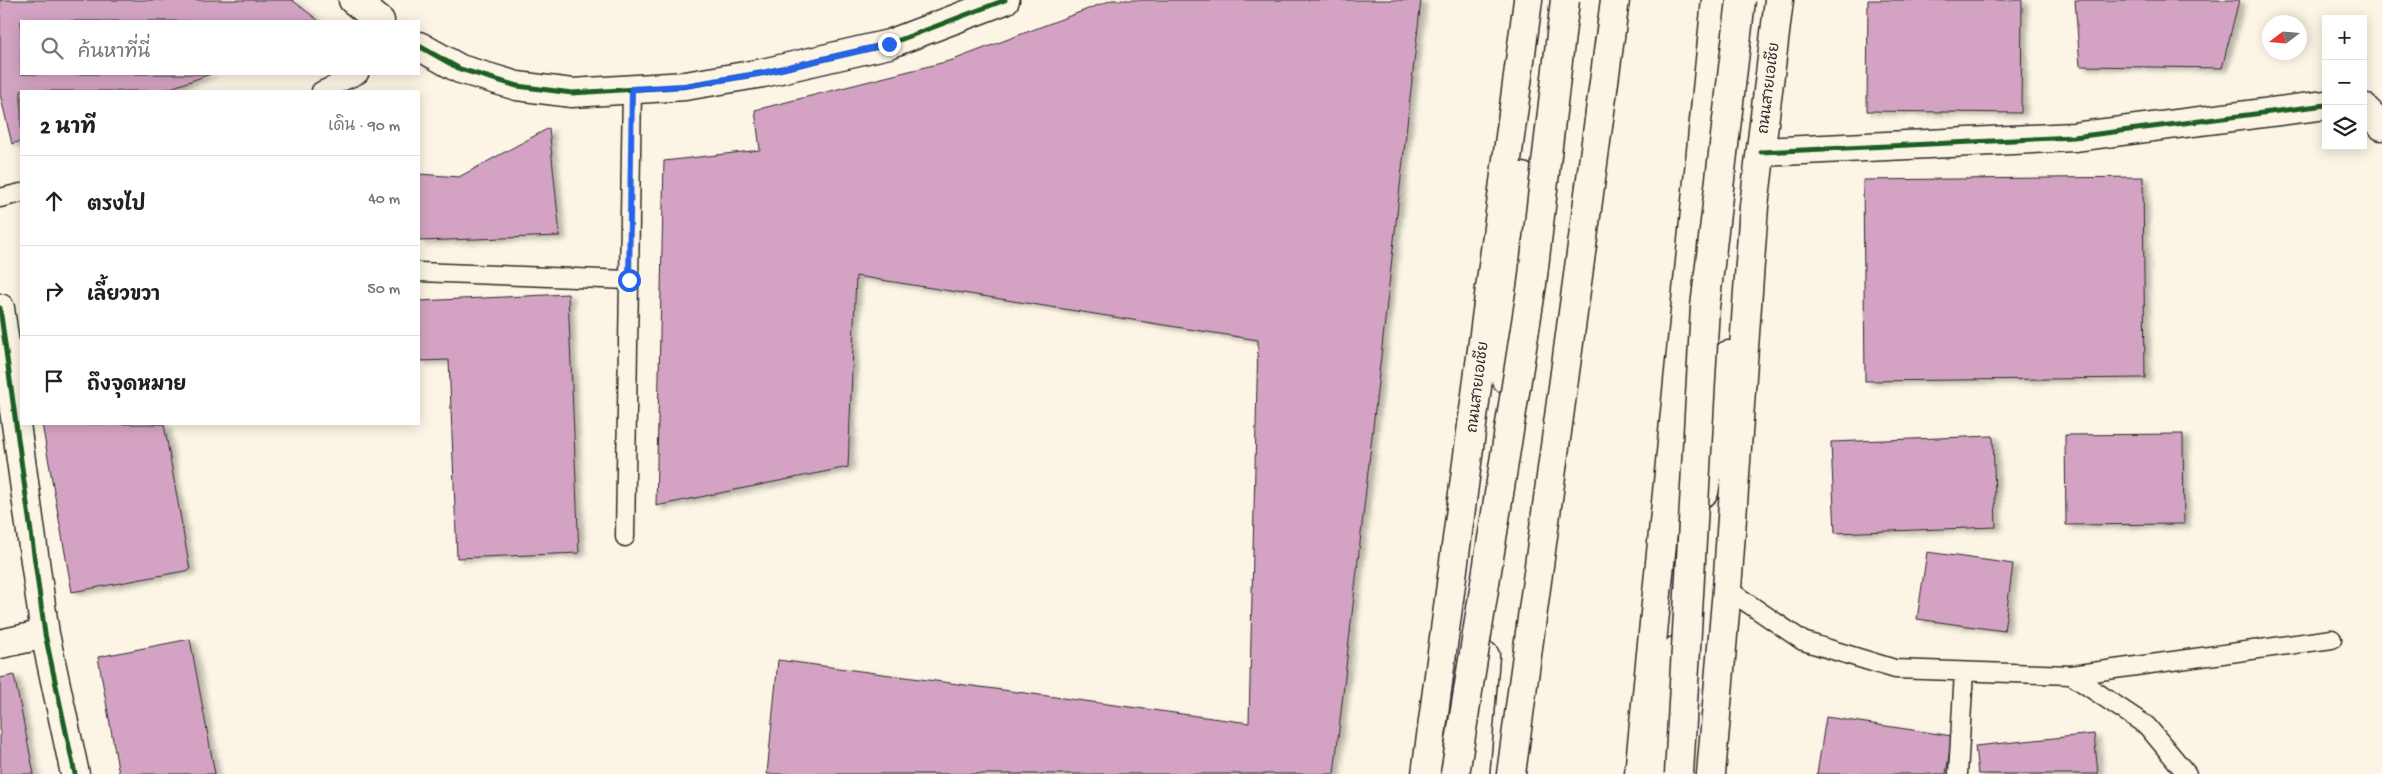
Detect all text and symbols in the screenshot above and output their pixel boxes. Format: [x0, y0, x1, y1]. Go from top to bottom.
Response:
north arrow [2262, 15, 2307, 60]
map controls [2322, 15, 2367, 150]
button: + [2322, 15, 2367, 60]
search box [20, 20, 420, 75]
route end [878, 33, 901, 56]
icon: search [38, 34, 66, 62]
street label: ถนนสายเอเชีย [1753, 41, 1785, 135]
text: ค้นหาที่นี่ [78, 42, 150, 65]
button: − [2322, 60, 2367, 105]
button: layers [2322, 105, 2367, 150]
text: 2 นาที [40, 117, 96, 142]
text: เดิน · 90 m [328, 118, 400, 137]
icon: ahead [40, 187, 68, 215]
text: 40 m [368, 191, 400, 210]
text: ตรงไป [87, 195, 145, 218]
route start [618, 269, 641, 292]
icon: right [40, 277, 68, 305]
text: 50 m [367, 281, 400, 300]
text: เลี้ยวขวา [87, 285, 160, 308]
street label: ถนนสายเอเชีย [1462, 340, 1494, 434]
icon: arrive [40, 367, 68, 395]
text: ถึงจุดหมาย [87, 375, 186, 398]

